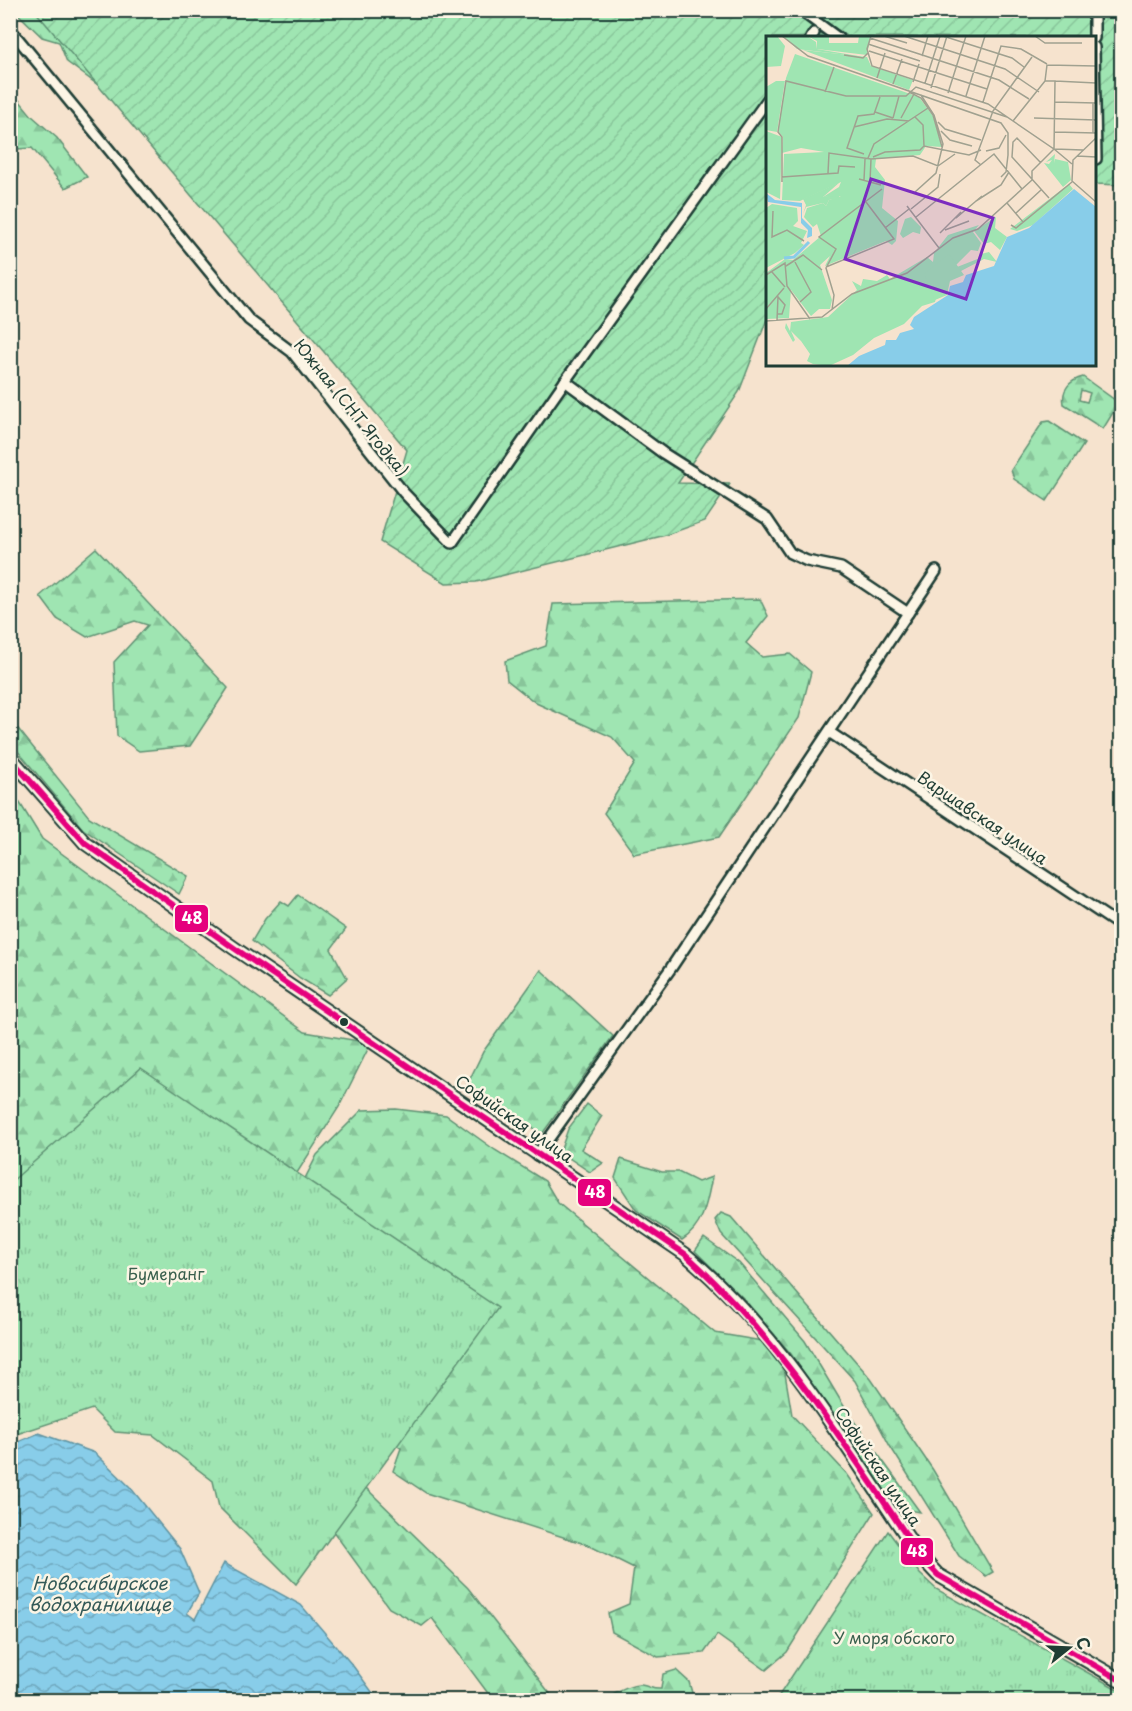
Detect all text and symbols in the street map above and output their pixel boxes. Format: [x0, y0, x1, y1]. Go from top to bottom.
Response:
inset map [766, 36, 1096, 366]
street label: Южная (СНТ Ягодка) [289, 333, 415, 481]
street label: Варшавская улица [913, 764, 1053, 870]
line badge: 48 [174, 904, 209, 933]
text: 48 [181, 905, 203, 929]
unlabelled marker [338, 1016, 350, 1028]
street label: Софийская улица [451, 1068, 579, 1168]
line badge: 48 [577, 1178, 612, 1207]
text: 48 [584, 1179, 606, 1203]
park label: Бумеранг [128, 1261, 205, 1285]
street label: Софийская улица [830, 1402, 928, 1530]
line badge: 48 [900, 1537, 934, 1566]
text: 48 [906, 1538, 928, 1562]
water label: Новосибирское водохранилище [29, 1569, 172, 1617]
north arrow [1039, 1618, 1099, 1678]
park label: У моря обского [833, 1625, 955, 1649]
text: С [1071, 1634, 1097, 1652]

